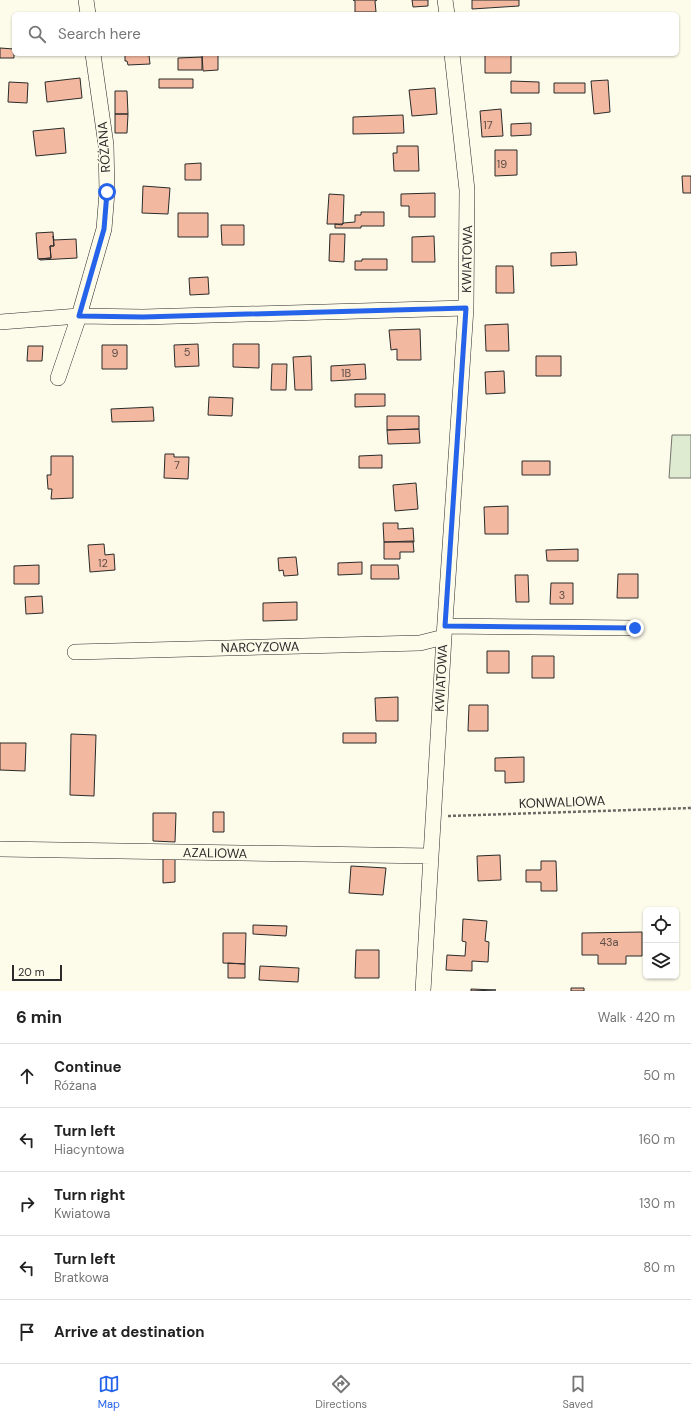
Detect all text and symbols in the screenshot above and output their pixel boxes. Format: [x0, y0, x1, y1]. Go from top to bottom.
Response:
search box [12, 12, 679, 56]
icon: search [26, 23, 48, 45]
text: Search here [58, 24, 141, 44]
house number: 17 [483, 118, 493, 132]
street label: RÓŻANA [94, 121, 114, 173]
house number: 19 [497, 157, 507, 171]
route start [98, 183, 116, 201]
street label: KWIATOWA [458, 225, 476, 293]
house number: 5 [184, 345, 191, 359]
house number: 9 [112, 346, 119, 360]
house number: 1B [341, 366, 351, 380]
house number: 7 [174, 458, 180, 472]
house number: 12 [98, 556, 108, 570]
house number: 3 [559, 588, 565, 602]
route end [626, 619, 644, 637]
street label: NARCYZOWA [221, 638, 300, 656]
street label: KWIATOWA [431, 643, 451, 712]
street label: KONWALIOWA [519, 792, 606, 812]
street label: AZALIOWA [183, 844, 248, 862]
map controls [643, 907, 679, 979]
button: locate [643, 907, 679, 943]
house number: 43a [599, 935, 619, 949]
button: layers [643, 943, 679, 979]
scale bar [12, 963, 62, 982]
text: 20 m [18, 965, 44, 979]
text: 6 min [16, 1006, 62, 1028]
text: Walk · 420 m [598, 1009, 675, 1026]
text: Continue [54, 1057, 122, 1077]
icon: ahead [16, 1065, 38, 1087]
text: 50 m [643, 1067, 675, 1084]
text: Różana [54, 1077, 97, 1094]
text: Turn left [54, 1121, 115, 1141]
icon: left [16, 1129, 38, 1151]
text: 160 m [639, 1131, 675, 1148]
text: Hiacyntowa [54, 1141, 124, 1158]
text: Turn right [54, 1185, 125, 1205]
icon: right [16, 1193, 38, 1215]
text: 130 m [639, 1195, 675, 1212]
text: Kwiatowa [54, 1205, 110, 1222]
text: Turn left [54, 1249, 115, 1269]
icon: left [16, 1257, 38, 1279]
text: 80 m [643, 1259, 675, 1276]
text: Bratkowa [54, 1269, 109, 1286]
icon: arrive [16, 1321, 38, 1343]
text: Arrive at destination [54, 1322, 205, 1342]
tab: Map [98, 1373, 120, 1411]
tab: Directions [315, 1373, 367, 1411]
tab: Saved [562, 1373, 593, 1411]

